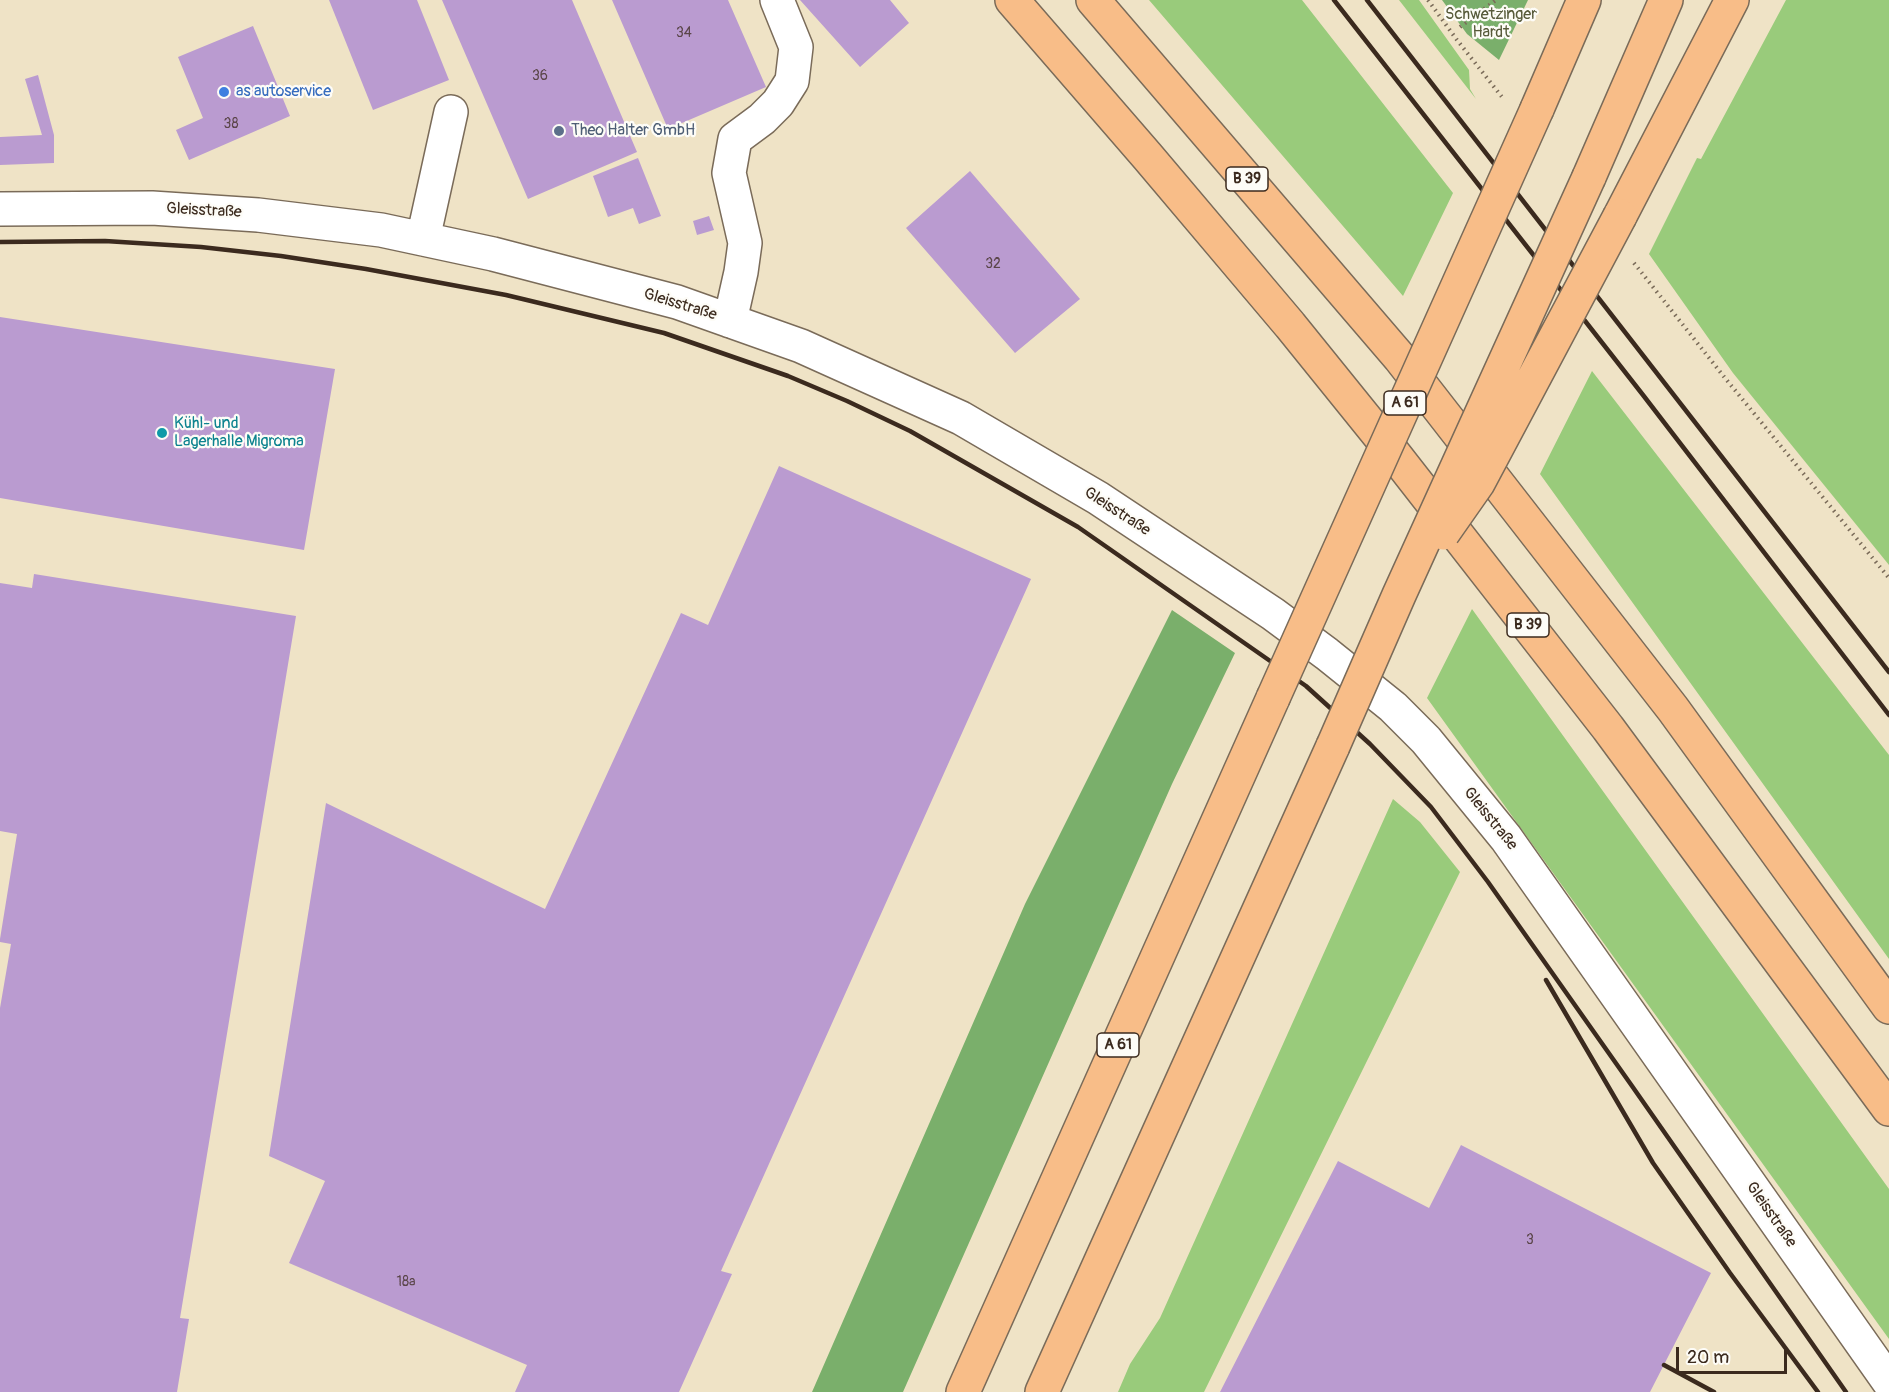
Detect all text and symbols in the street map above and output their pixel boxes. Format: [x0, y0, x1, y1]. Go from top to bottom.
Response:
park label: Schwetzinger Hardt [1445, 5, 1537, 43]
house number: 34 [676, 25, 692, 41]
house number: 36 [532, 68, 548, 84]
place label: as autoservice [236, 82, 331, 102]
marker: as autoservice [217, 85, 231, 99]
house number: 38 [224, 116, 238, 132]
place label: Theo Halter GmbH [571, 121, 695, 141]
marker: Theo Halter GmbH [552, 124, 566, 138]
road number: B 39 [1226, 167, 1268, 191]
street label: Gleisstraße [166, 199, 242, 223]
house number: 32 [985, 256, 1001, 272]
street label: Gleisstraße [641, 285, 719, 325]
road number: A 61 [1384, 391, 1426, 415]
place label: Kühl- und Lagerhalle Migroma [174, 414, 304, 452]
marker: Kühl- und Lagerhalle Migroma [155, 426, 169, 440]
street label: Gleisstraße [1080, 483, 1154, 541]
road number: B 39 [1507, 613, 1549, 637]
street label: Gleisstraße [1459, 784, 1521, 854]
road number: A 61 [1097, 1033, 1139, 1057]
street label: Gleisstraße [1741, 1179, 1801, 1251]
house number: 3 [1526, 1232, 1534, 1248]
house number: 18a [396, 1274, 416, 1290]
scale bar [1679, 1335, 1790, 1373]
text: 20 m [1687, 1346, 1729, 1369]

